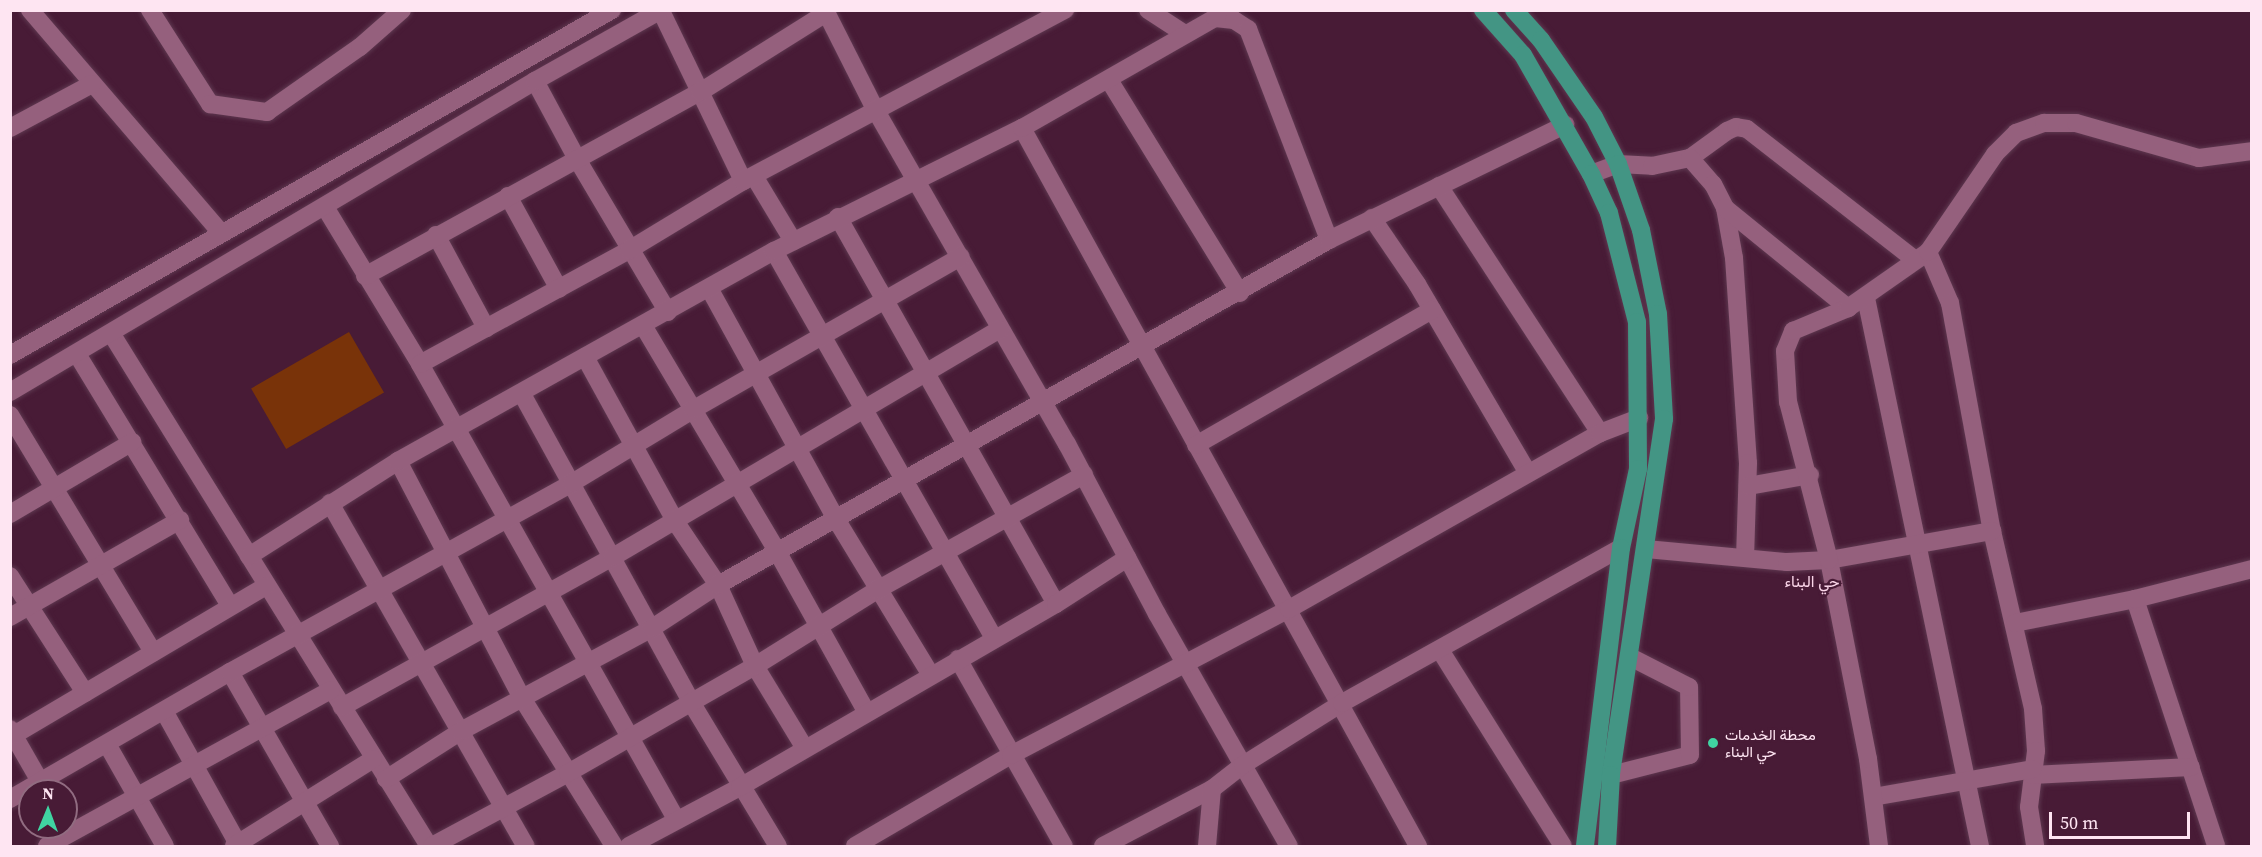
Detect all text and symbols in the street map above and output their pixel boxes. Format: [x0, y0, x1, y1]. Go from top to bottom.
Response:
district label: حي البناء [1785, 571, 1839, 591]
place label: محطة الخدمات حي البناء [1725, 725, 1816, 760]
marker: محطة الخدمات حي البناء [1706, 736, 1720, 750]
north arrow [18, 779, 78, 839]
text: N [42, 782, 54, 804]
scale bar [2052, 800, 2193, 838]
text: 50 m [2060, 810, 2098, 835]

